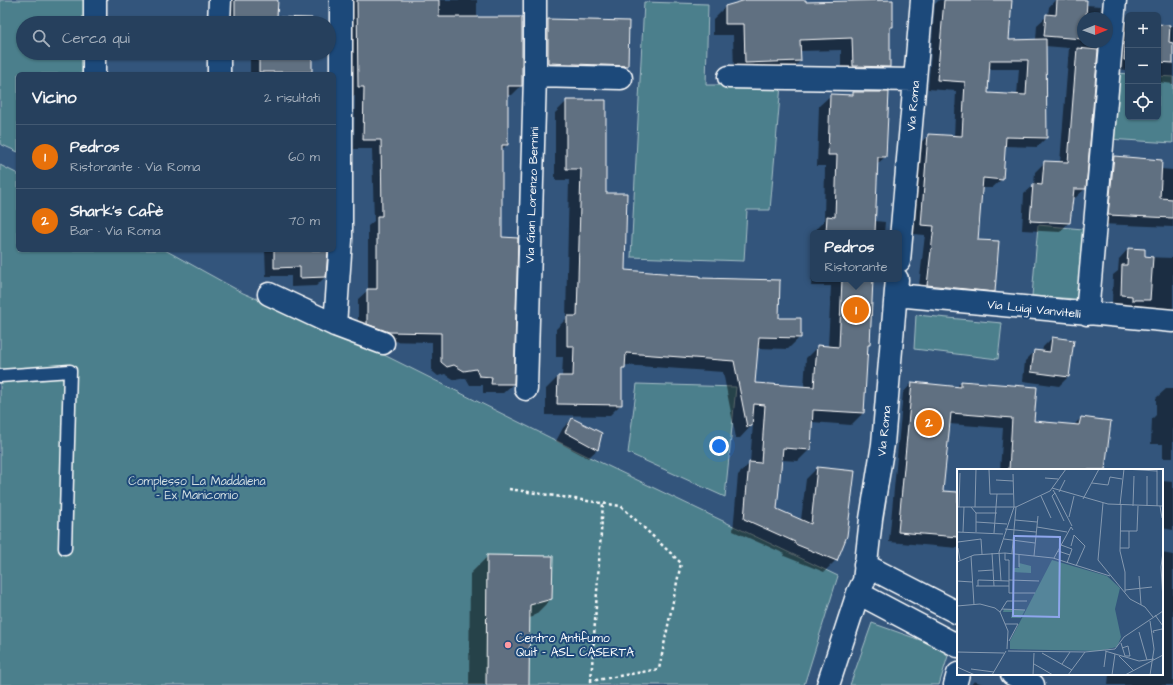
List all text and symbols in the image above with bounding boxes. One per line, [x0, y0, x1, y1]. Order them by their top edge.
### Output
north arrow [1077, 12, 1113, 48]
map controls [1125, 12, 1161, 120]
button: + [1125, 12, 1161, 48]
search box [16, 16, 336, 60]
icon: search [30, 27, 52, 49]
text: Cerca qui [62, 28, 130, 49]
button: − [1125, 48, 1161, 84]
street label: Via Roma [903, 80, 924, 132]
button: locate [1125, 84, 1161, 120]
text: Vicino [32, 86, 77, 110]
text: 2 risultati [264, 89, 320, 107]
street label: Via Gian Lorenzo Bernini [522, 126, 543, 263]
text: Pedros [70, 137, 120, 158]
text: 1 [44, 148, 46, 166]
text: 60 m [288, 148, 320, 166]
text: Ristorante · Via Roma [70, 158, 200, 176]
text: Shark's Cafè [70, 201, 163, 222]
text: 2 [41, 212, 49, 230]
text: 70 m [288, 212, 320, 230]
text: Bar · Via Roma [70, 222, 161, 240]
popup [810, 230, 902, 282]
text: Pedros [825, 237, 874, 258]
text: Ristorante [825, 258, 887, 276]
pin: 1 [843, 295, 869, 325]
street label: Via Luigi Vanvitelli [986, 296, 1082, 324]
street label: Via Roma [873, 405, 896, 457]
pin: 2 [916, 408, 942, 438]
your location [709, 436, 729, 456]
inset map [957, 469, 1163, 675]
park label: Complesso La Maddalena - Ex Manicomio [128, 473, 266, 504]
place label: Centro Antifumo Quit - ASL CASERTA [516, 630, 634, 661]
marker: Centro Antifumo Quit - ASL CASERTA [503, 640, 513, 650]

